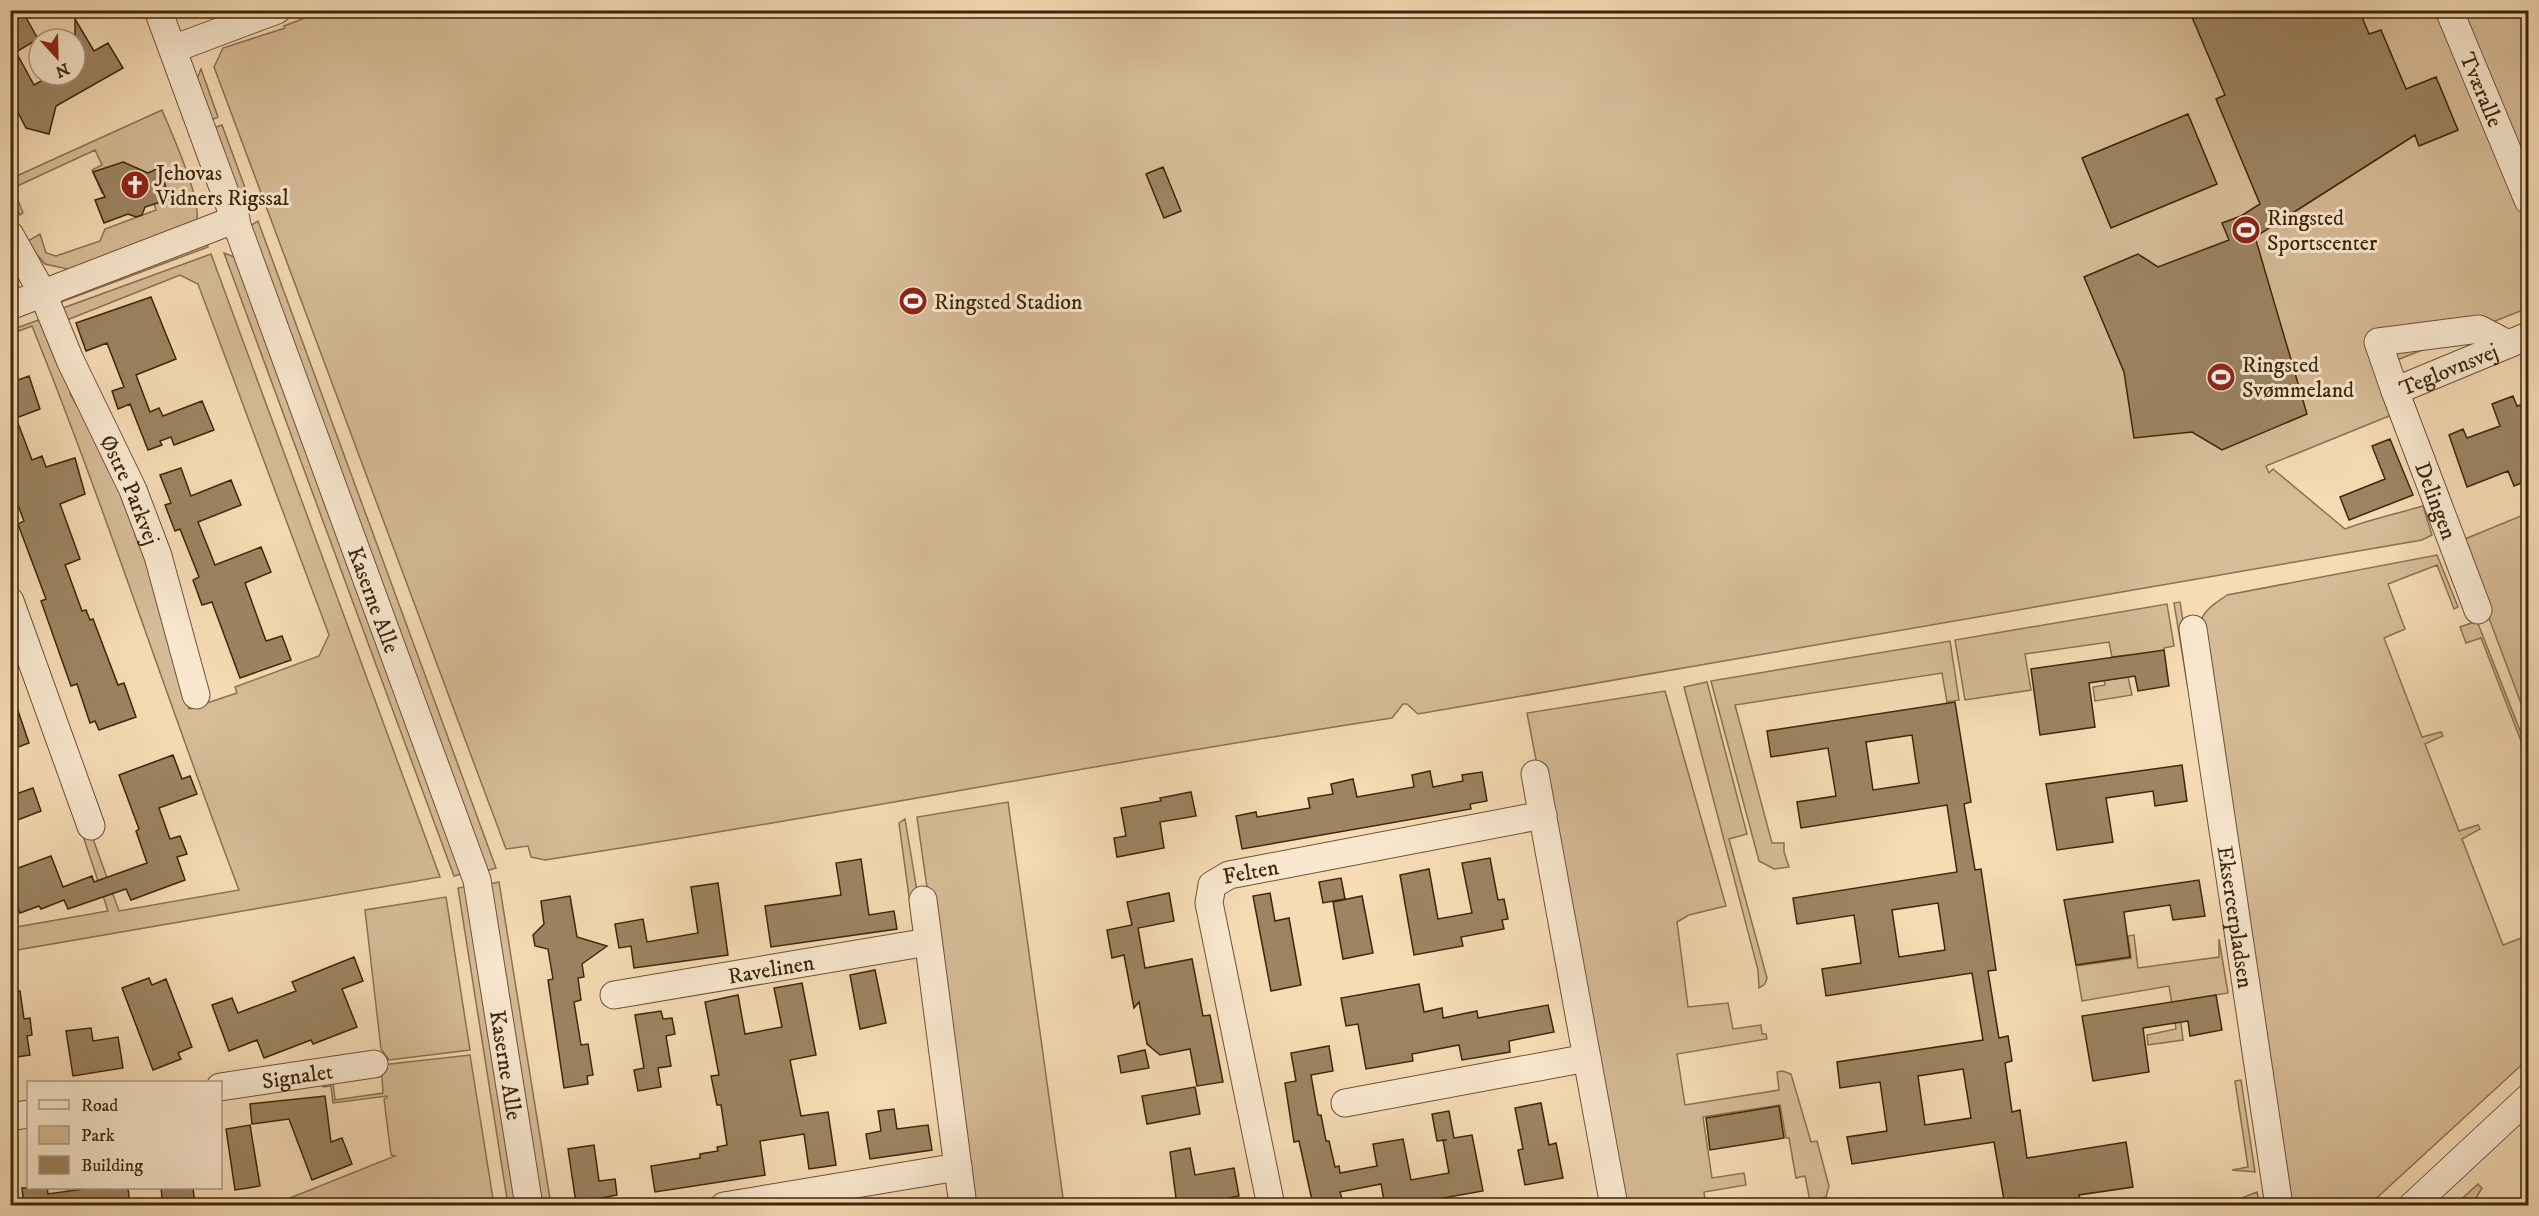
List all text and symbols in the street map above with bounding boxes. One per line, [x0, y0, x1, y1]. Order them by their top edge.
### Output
north arrow [27, 27, 87, 87]
street label: Tværalle [2453, 49, 2508, 131]
text: N [52, 58, 72, 82]
place label: Jehovas Vidners Rigssal [154, 160, 289, 212]
church icon: Jehovas Vidners Rigssal [119, 169, 151, 201]
place label: Ringsted Sportscenter [2267, 205, 2378, 257]
sports icon: Ringsted Sportscenter [2230, 214, 2262, 246]
sports icon: Ringsted Stadion [897, 285, 929, 317]
place label: Ringsted Stadion [934, 289, 1083, 316]
street label: Teglovnsvej [2396, 338, 2502, 403]
place label: Ringsted Svømmeland [2242, 352, 2354, 404]
sports icon: Ringsted Svømmeland [2205, 361, 2237, 393]
street label: Østre Parkvej [93, 431, 164, 549]
street label: Delingen [2408, 458, 2462, 544]
street label: Kaserne Alle [341, 543, 405, 657]
street label: Eksercerpladsen [2210, 844, 2258, 991]
street label: Felten [1220, 854, 1281, 891]
street label: Ravelinen [726, 949, 817, 991]
street label: Kaserne Alle [483, 1008, 527, 1122]
street label: Signalet [260, 1058, 335, 1096]
legend [27, 1081, 222, 1189]
text: Road [81, 1095, 118, 1117]
text: Park [81, 1125, 115, 1147]
text: Building [81, 1155, 143, 1177]

